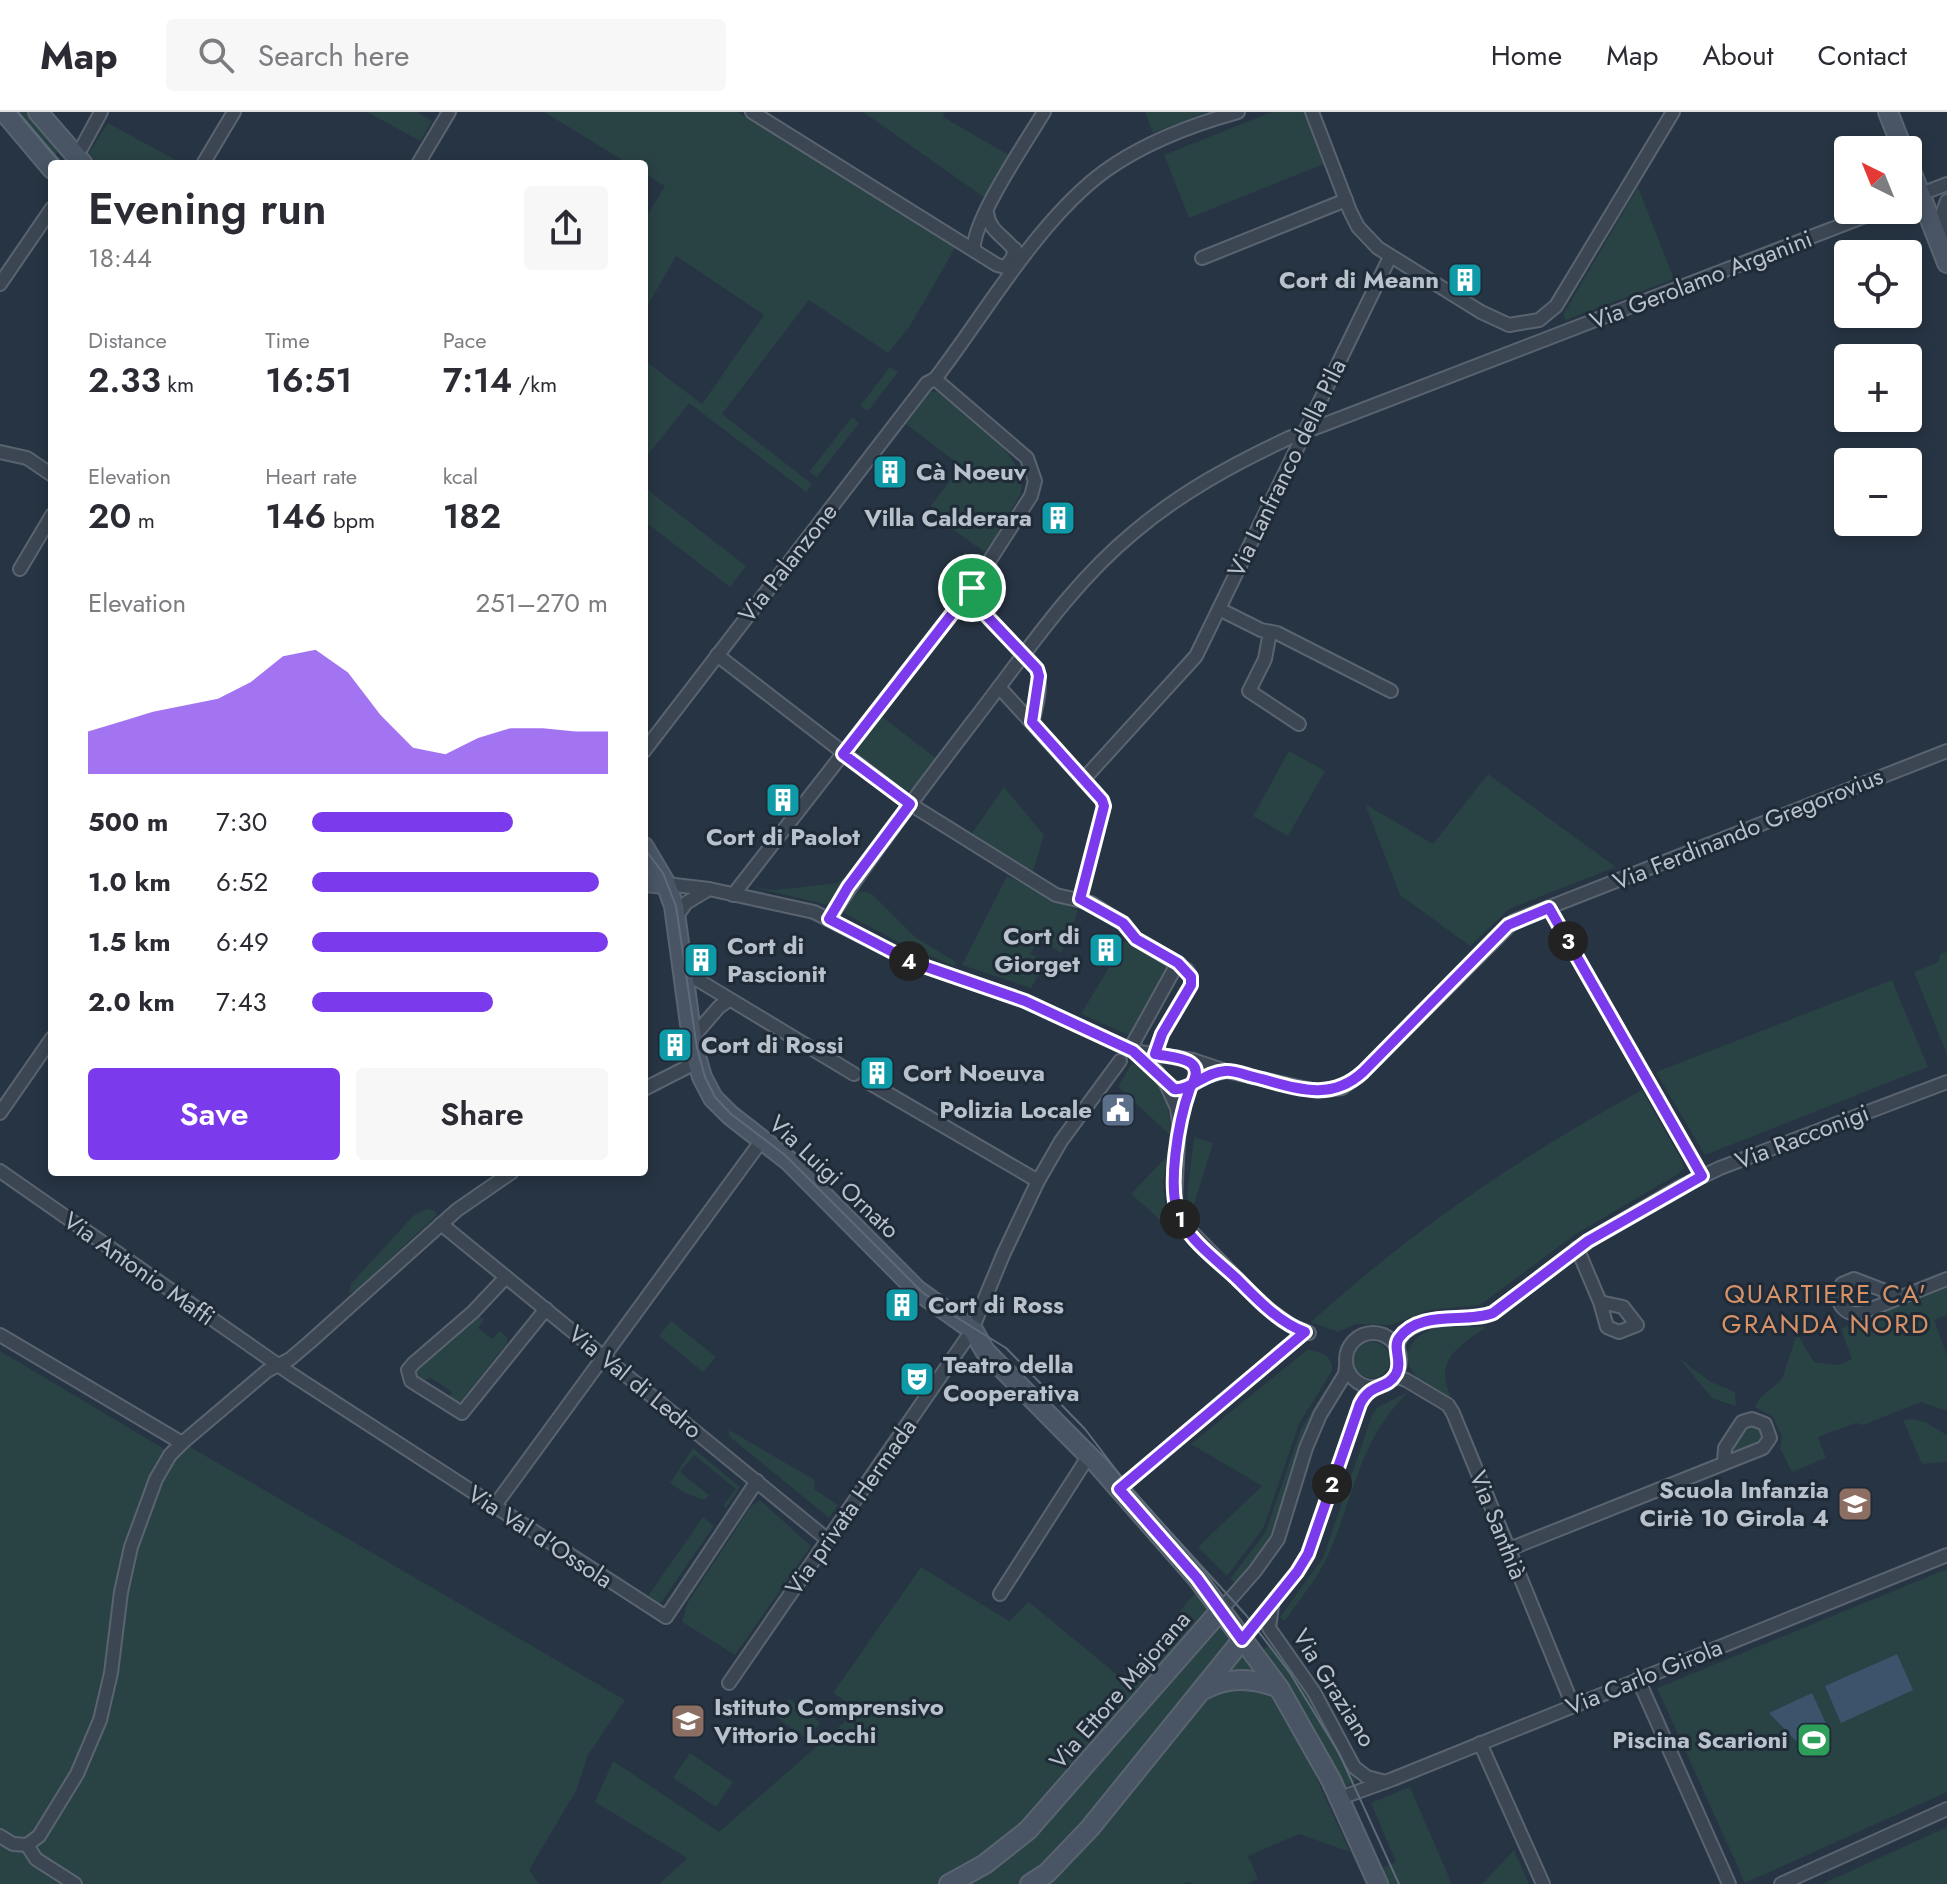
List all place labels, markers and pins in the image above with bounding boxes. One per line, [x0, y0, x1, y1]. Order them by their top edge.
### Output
building icon: Cort di Meann [1446, 261, 1484, 299]
place label: Cort di Meann [1279, 262, 1439, 297]
building icon: Cà Noeuv [871, 453, 909, 491]
place label: Cà Noeuv [916, 454, 1027, 489]
building icon: Villa Calderara [1039, 499, 1077, 537]
place label: Villa Calderara [863, 500, 1032, 535]
pin [938, 554, 1006, 622]
building icon: Cort di Paolot [764, 781, 802, 819]
place label: Cort di Paolot [706, 819, 860, 854]
place label: Cort di Giorget [994, 918, 1080, 981]
pin: 3 [1548, 921, 1588, 961]
place label: Cort di Pascionit [727, 928, 826, 991]
building icon: Cort di Giorget [1087, 931, 1125, 969]
building icon: Cort di Pascionit [682, 941, 720, 979]
pin: 4 [889, 941, 929, 981]
building icon: Cort di Rossi [656, 1026, 694, 1064]
place label: Cort di Rossi [701, 1027, 844, 1062]
building icon: Cort Noeuva [858, 1054, 896, 1092]
place label: Cort Noeuva [903, 1055, 1045, 1090]
public building icon: Polizia Locale [1099, 1091, 1137, 1129]
place label: Polizia Locale [939, 1092, 1092, 1127]
pin: 1 [1160, 1199, 1200, 1239]
building icon: Cort di Ross [883, 1286, 921, 1324]
place label: Cort di Ross [928, 1287, 1064, 1322]
place label: Teatro della Cooperativa [943, 1347, 1079, 1410]
theatre icon: Teatro della Cooperativa [898, 1360, 936, 1398]
pin: 2 [1312, 1464, 1352, 1504]
place label: Scuola Infanzia Ciriè 10 Girola 4 [1640, 1472, 1829, 1535]
school or university icon: Scuola Infanzia Ciriè 10 Girola 4 [1836, 1485, 1874, 1523]
place label: Istituto Comprensivo Vittorio Locchi [713, 1689, 944, 1752]
school or university icon: Istituto Comprensivo Vittorio Locchi [669, 1702, 707, 1740]
sports icon: Piscina Scarioni [1795, 1721, 1833, 1759]
place label: Piscina Scarioni [1612, 1722, 1788, 1757]

